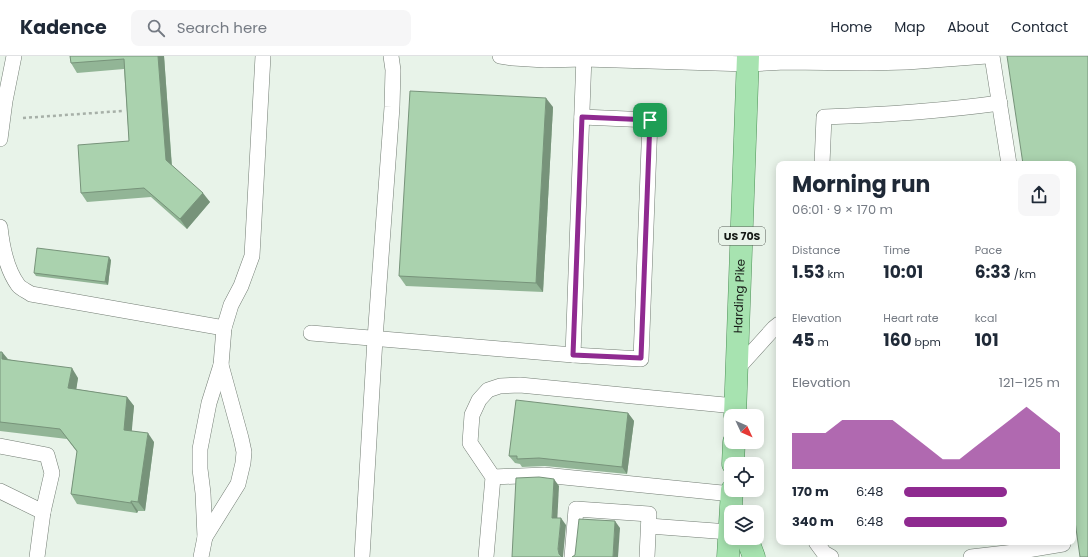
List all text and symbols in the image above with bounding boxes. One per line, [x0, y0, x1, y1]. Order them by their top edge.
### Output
search box [131, 10, 411, 46]
text: Kadence [20, 14, 107, 41]
icon: search [145, 17, 167, 39]
text: Search here [177, 17, 267, 38]
text: Home [830, 17, 872, 37]
text: Map [894, 17, 925, 37]
text: About [947, 17, 989, 37]
text: Contact [1011, 17, 1068, 37]
pin [633, 103, 667, 137]
icon: arrive [639, 109, 661, 131]
text: Morning run [792, 169, 930, 200]
button: share [1018, 174, 1060, 216]
text: 06:01 · 9 × 170 m [792, 200, 893, 219]
road number: US 70S [719, 227, 765, 245]
text: Distance [792, 242, 840, 258]
text: Time [883, 242, 910, 258]
text: Pace [975, 242, 1002, 258]
street label: Harding Pike [729, 258, 749, 334]
text: 1.53 [792, 260, 825, 284]
text: 10:01 [883, 260, 923, 284]
text: 6:33 [975, 260, 1011, 284]
text: km [825, 266, 844, 282]
text: /km [1011, 266, 1036, 282]
text: Elevation [792, 310, 842, 326]
text: Heart rate [883, 310, 939, 326]
text: kcal [975, 310, 997, 326]
text: 45 [792, 328, 815, 352]
text: 160 [883, 328, 912, 352]
text: 101 [975, 328, 999, 352]
text: m [815, 334, 829, 350]
text: bpm [912, 334, 941, 350]
text: Elevation [792, 373, 851, 392]
text: 121–125 m [999, 373, 1060, 392]
north arrow [724, 409, 764, 449]
map controls [724, 409, 764, 545]
button: locate [724, 457, 764, 497]
text: 170 m [792, 482, 829, 501]
text: 6:48 [856, 482, 883, 501]
button: layers [724, 505, 764, 545]
text: 340 m [792, 512, 834, 531]
text: 6:48 [856, 512, 883, 531]

